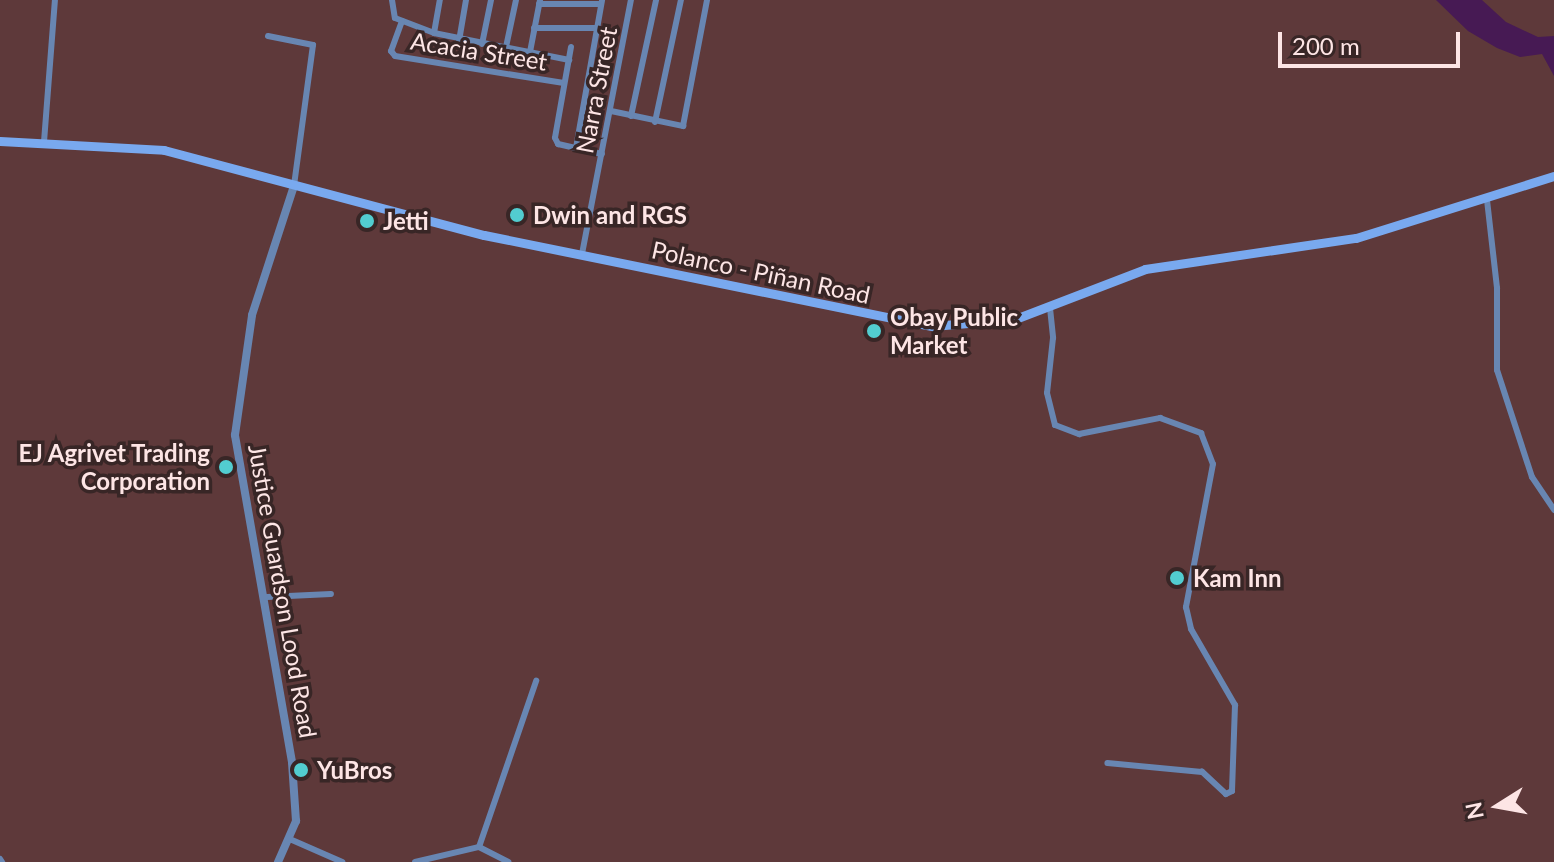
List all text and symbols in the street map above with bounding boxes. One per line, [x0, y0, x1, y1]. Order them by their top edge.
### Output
scale bar [1282, 16, 1464, 66]
street label: Narra Street [570, 24, 622, 156]
street label: Acacia Street [409, 26, 549, 76]
text: 200 m [1292, 31, 1360, 60]
place label: Dwin and RGS [533, 201, 687, 229]
marker: Dwin and RGS [508, 206, 526, 224]
place label: Jetti [383, 207, 429, 235]
marker: Jetti [358, 212, 376, 230]
street label: Polanco - Piñan Road [649, 235, 873, 309]
place label: Obay Public Market [890, 303, 1019, 359]
marker: Obay Public Market [865, 322, 883, 340]
place label: EJ Agrivet Trading Corporation [17, 439, 210, 495]
street label: Justice Guardson Lood Road [243, 442, 323, 740]
marker: EJ Agrivet Trading Corporation [217, 458, 235, 476]
place label: Kam Inn [1193, 564, 1282, 592]
marker: Kam Inn [1168, 569, 1186, 587]
place label: YuBros [317, 756, 392, 784]
marker: YuBros [292, 761, 310, 779]
north arrow [1458, 766, 1538, 846]
text: N [1459, 800, 1489, 822]

